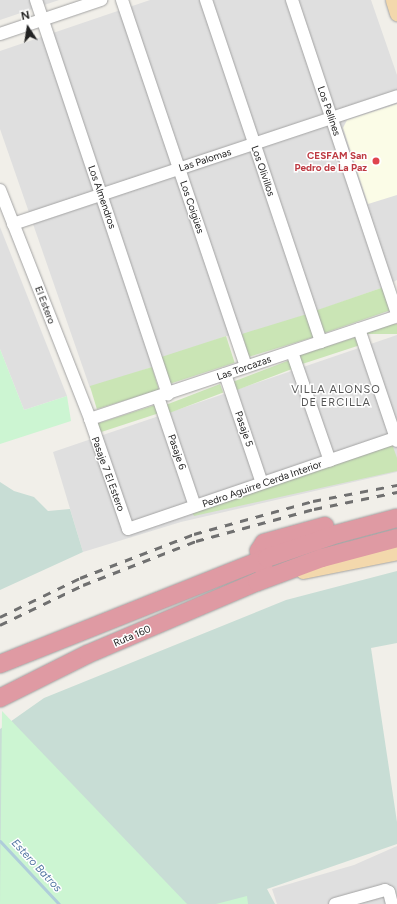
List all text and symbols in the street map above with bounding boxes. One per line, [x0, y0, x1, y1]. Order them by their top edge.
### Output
north arrow [8, 8, 48, 48]
text: N [20, 9, 31, 23]
street label: Los Pellines [315, 85, 343, 137]
street label: Los Olivillos [249, 144, 277, 198]
street label: Las Palomas [177, 146, 233, 174]
place label: CESFAM San Pedro de La Paz [295, 149, 367, 172]
marker: CESFAM San Pedro de La Paz [370, 155, 382, 167]
street label: Los Almendros [86, 164, 118, 230]
street label: Los Coigües [177, 179, 207, 235]
street label: El Estero [32, 284, 58, 326]
street label: Las Torcazas [215, 353, 273, 383]
district label: VILLA ALONSO DE ERCILLA [291, 384, 381, 410]
street label: Pasaje 5 [232, 410, 256, 448]
street label: Pasaje 6 [165, 433, 189, 471]
street label: Pasaje 7 El Estero [89, 435, 127, 513]
street label: Pedro Aguirre Cerda Interior [201, 458, 323, 510]
street label: Ruta 160 [112, 623, 152, 649]
water label: Estero Batros [8, 837, 64, 895]

